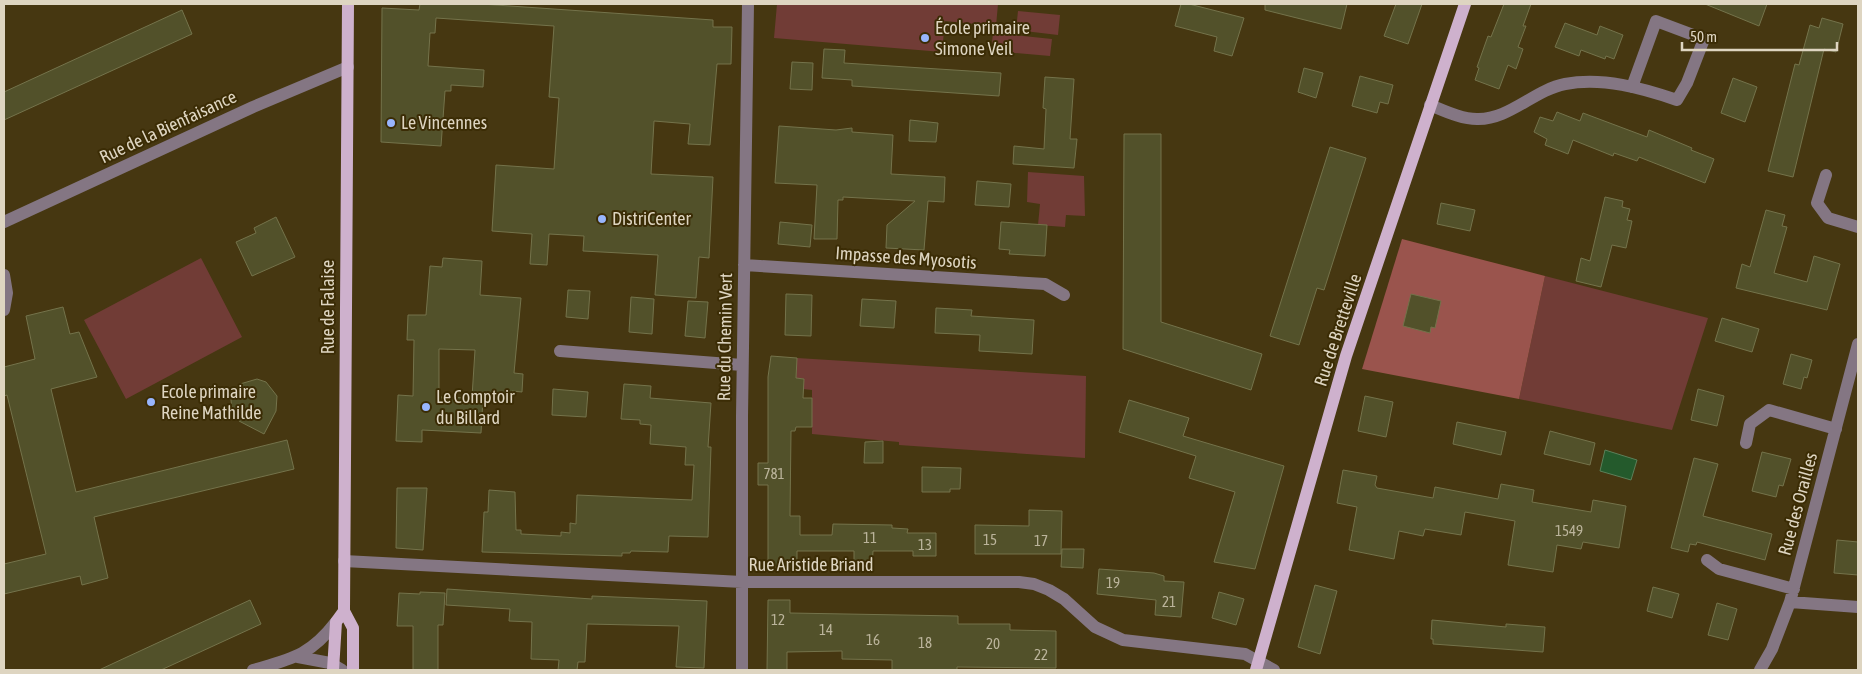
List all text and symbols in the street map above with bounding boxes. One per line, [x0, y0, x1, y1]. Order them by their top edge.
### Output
place label: École primaire Simone Veil [935, 17, 1030, 59]
scale bar [1682, 20, 1837, 52]
text: 50 m [1690, 28, 1717, 45]
marker: École primaire Simone Veil [919, 32, 931, 44]
street label: Rue de la Bienfaisance [96, 86, 239, 167]
place label: Le Vincennes [401, 112, 487, 133]
marker: Le Vincennes [385, 117, 397, 129]
place label: DistriCenter [612, 208, 691, 229]
marker: DistriCenter [596, 213, 608, 225]
street label: Impasse des Myosotis [835, 242, 977, 273]
street label: Rue de Falaise [317, 260, 338, 354]
street label: Rue de Bretteville [1309, 271, 1366, 389]
street label: Rue du Chemin Vert [713, 273, 736, 401]
place label: Ecole primaire Reine Mathilde [161, 381, 261, 423]
place label: Le Comptoir du Billard [436, 386, 515, 428]
marker: Ecole primaire Reine Mathilde [145, 396, 157, 408]
marker: Le Comptoir du Billard [420, 401, 432, 413]
street label: Rue des Orailles [1774, 450, 1821, 558]
house number: 781 [763, 465, 785, 482]
house number: 1549 [1555, 522, 1583, 539]
house number: 11 [863, 529, 877, 546]
house number: 15 [983, 531, 997, 548]
house number: 17 [1034, 532, 1048, 549]
house number: 13 [918, 536, 932, 553]
street label: Rue Aristide Briand [748, 554, 874, 575]
house number: 19 [1106, 574, 1120, 591]
house number: 21 [1162, 593, 1176, 610]
house number: 12 [771, 611, 785, 628]
house number: 14 [819, 621, 833, 638]
house number: 16 [866, 631, 880, 648]
house number: 18 [918, 634, 932, 651]
house number: 20 [986, 635, 1000, 652]
house number: 22 [1034, 646, 1048, 663]

